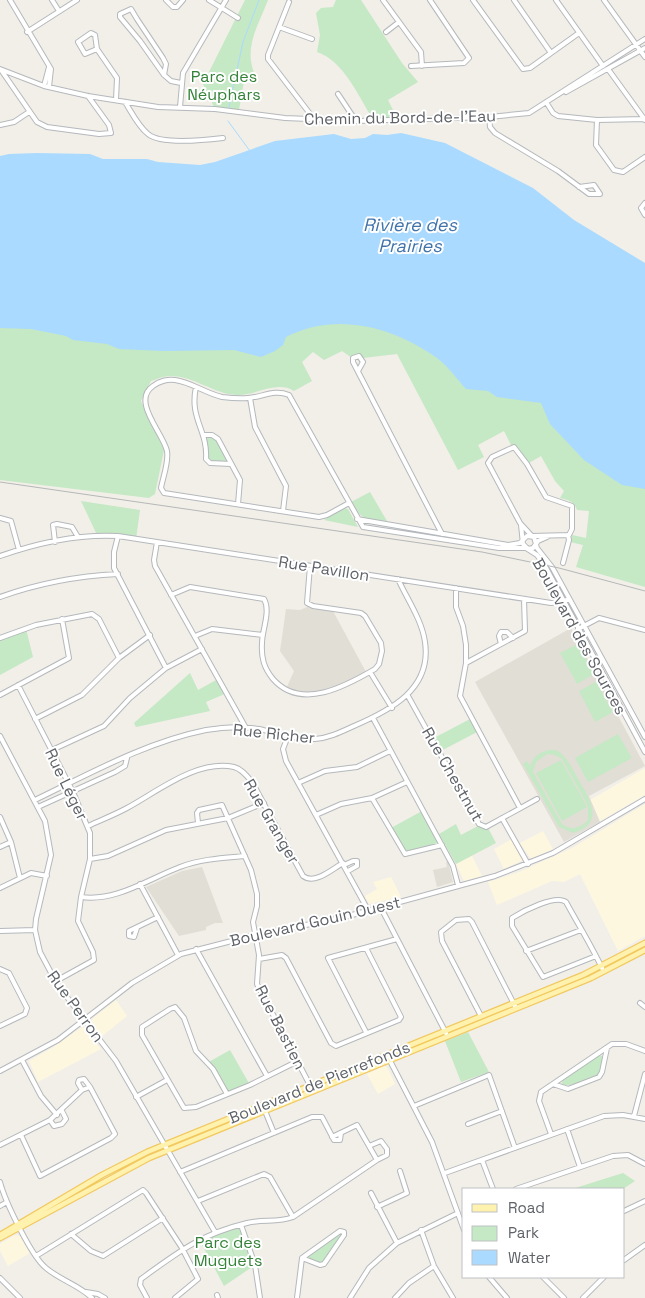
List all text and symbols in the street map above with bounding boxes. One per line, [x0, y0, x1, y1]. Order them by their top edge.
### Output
park label: Parc des Néuphars [187, 66, 261, 105]
street label: Chemin du Bord-de-l'Eau [304, 105, 496, 130]
water label: Rivière des Prairies [363, 213, 458, 257]
street label: Rue Pavillon [277, 551, 371, 586]
street label: Boulevard des Sources [528, 554, 631, 718]
street label: Rue Richer [232, 719, 316, 748]
street label: Rue Chestnut [417, 723, 488, 825]
street label: Rue Léger [40, 745, 93, 824]
street label: Rue Granger [239, 775, 304, 867]
street label: Boulevard Gouin Ouest [228, 892, 403, 951]
street label: Rue Perron [42, 966, 109, 1046]
street label: Rue Bastien [250, 981, 311, 1073]
street label: Boulevard de Pierrefonds [225, 1036, 413, 1129]
legend [462, 1188, 625, 1278]
text: Road [508, 1198, 545, 1217]
text: Park [508, 1223, 539, 1242]
park label: Parc des Muguets [194, 1232, 262, 1271]
text: Water [508, 1248, 551, 1267]

